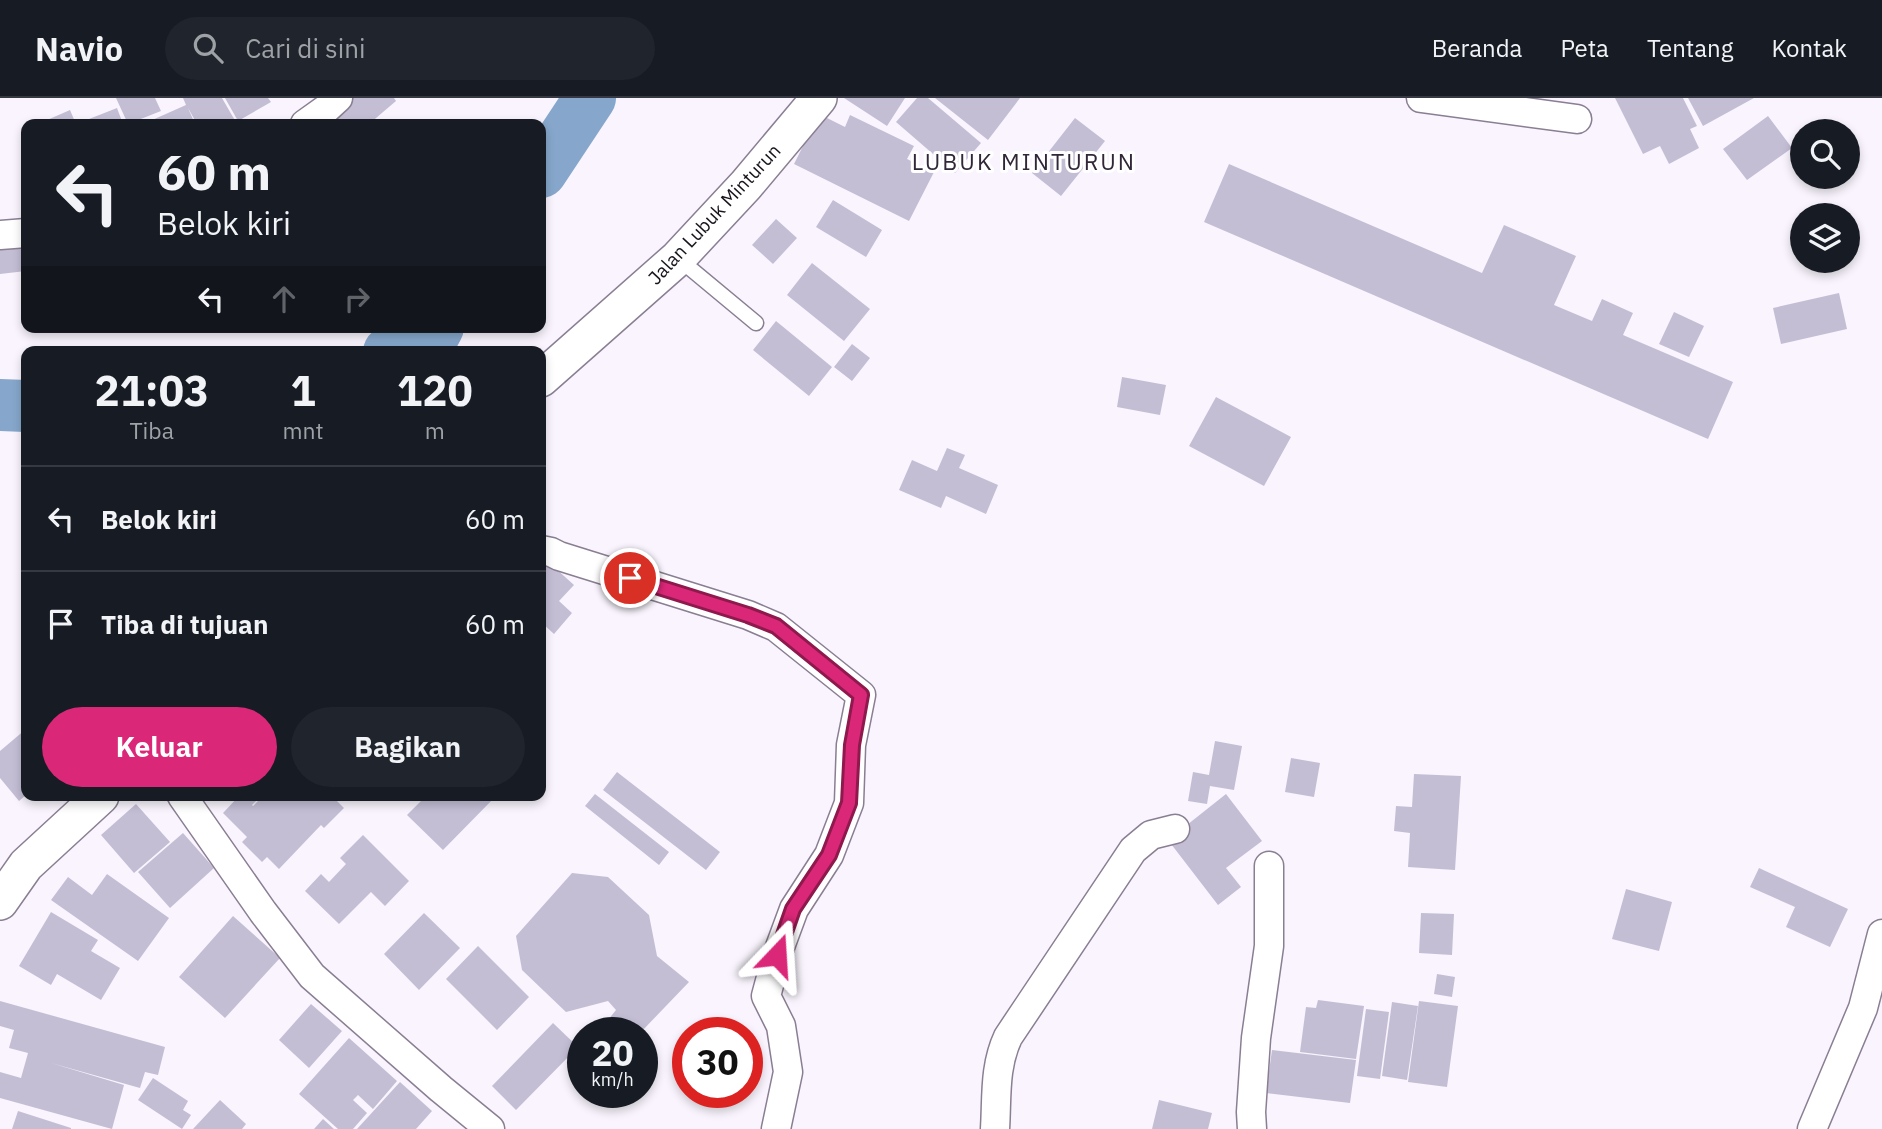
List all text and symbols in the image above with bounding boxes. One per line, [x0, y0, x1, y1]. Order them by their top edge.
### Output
search box [165, 17, 655, 80]
text: Navio [35, 27, 123, 70]
icon: search [189, 29, 227, 67]
text: Cari di sini [245, 31, 366, 65]
text: Beranda [1432, 32, 1522, 64]
text: Peta [1560, 32, 1609, 64]
text: Tentang [1647, 32, 1733, 64]
text: Kontak [1771, 32, 1847, 64]
map controls [1790, 119, 1860, 273]
button: search [1790, 119, 1860, 189]
street label: Jalan Lubuk Minturun [643, 139, 785, 289]
text: 60 m [157, 140, 271, 203]
district label: LUBUK MINTURUN [912, 146, 1136, 176]
icon: left [42, 147, 133, 238]
text: Belok kiri [157, 202, 291, 244]
button: layers [1790, 203, 1860, 273]
icon: left [192, 280, 230, 318]
icon: ahead [265, 280, 303, 318]
icon: right [338, 280, 376, 318]
text: 21:03 [94, 363, 209, 418]
text: 1 [290, 363, 316, 418]
text: 120 [397, 363, 473, 418]
text: Tiba [129, 415, 174, 445]
text: mnt [282, 415, 324, 445]
text: m [425, 415, 445, 445]
icon: left [42, 500, 80, 538]
text: Belok kiri [101, 502, 217, 536]
text: 60 m [465, 502, 525, 536]
pin [600, 548, 660, 608]
icon: arrive [611, 559, 649, 597]
icon: arrive [42, 605, 80, 643]
text: Tiba di tujuan [101, 607, 268, 641]
text: 60 m [465, 607, 525, 641]
button: Keluar [42, 707, 277, 787]
button: Bagikan [291, 707, 525, 787]
position arrow [740, 918, 814, 992]
speed limit sign: 30 [672, 1017, 763, 1108]
text: 20 [591, 1030, 634, 1076]
text: km/h [591, 1068, 634, 1091]

